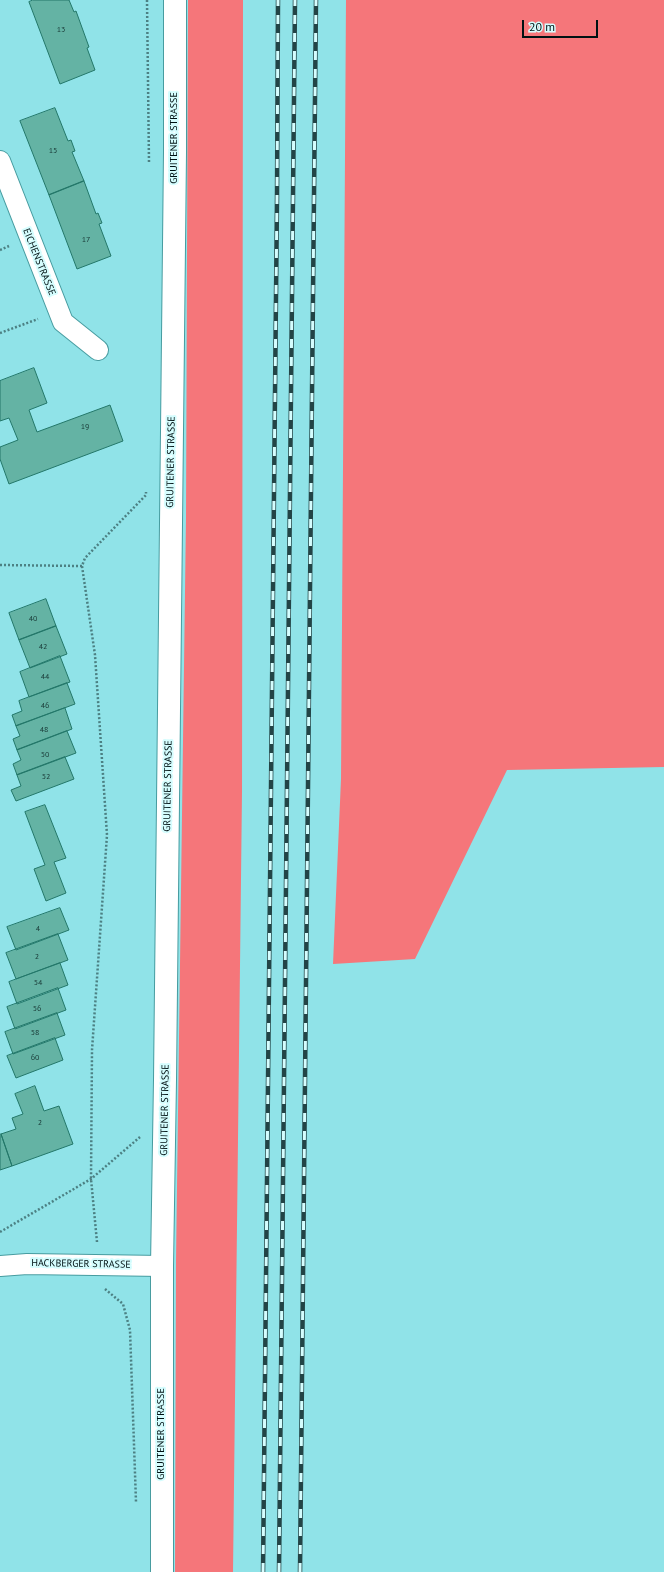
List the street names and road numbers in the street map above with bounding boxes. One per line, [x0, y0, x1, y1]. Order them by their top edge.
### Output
street label: GRUITENER STRASSE [168, 92, 180, 184]
street label: EICHENSTRASSE [20, 227, 58, 297]
street label: GRUITENER STRASSE [164, 416, 178, 508]
street label: GRUITENER STRASSE [161, 740, 175, 832]
street label: GRUITENER STRASSE [158, 1064, 172, 1156]
street label: HACKBERGER STRASSE [31, 1257, 131, 1271]
street label: GRUITENER STRASSE [155, 1388, 167, 1480]

